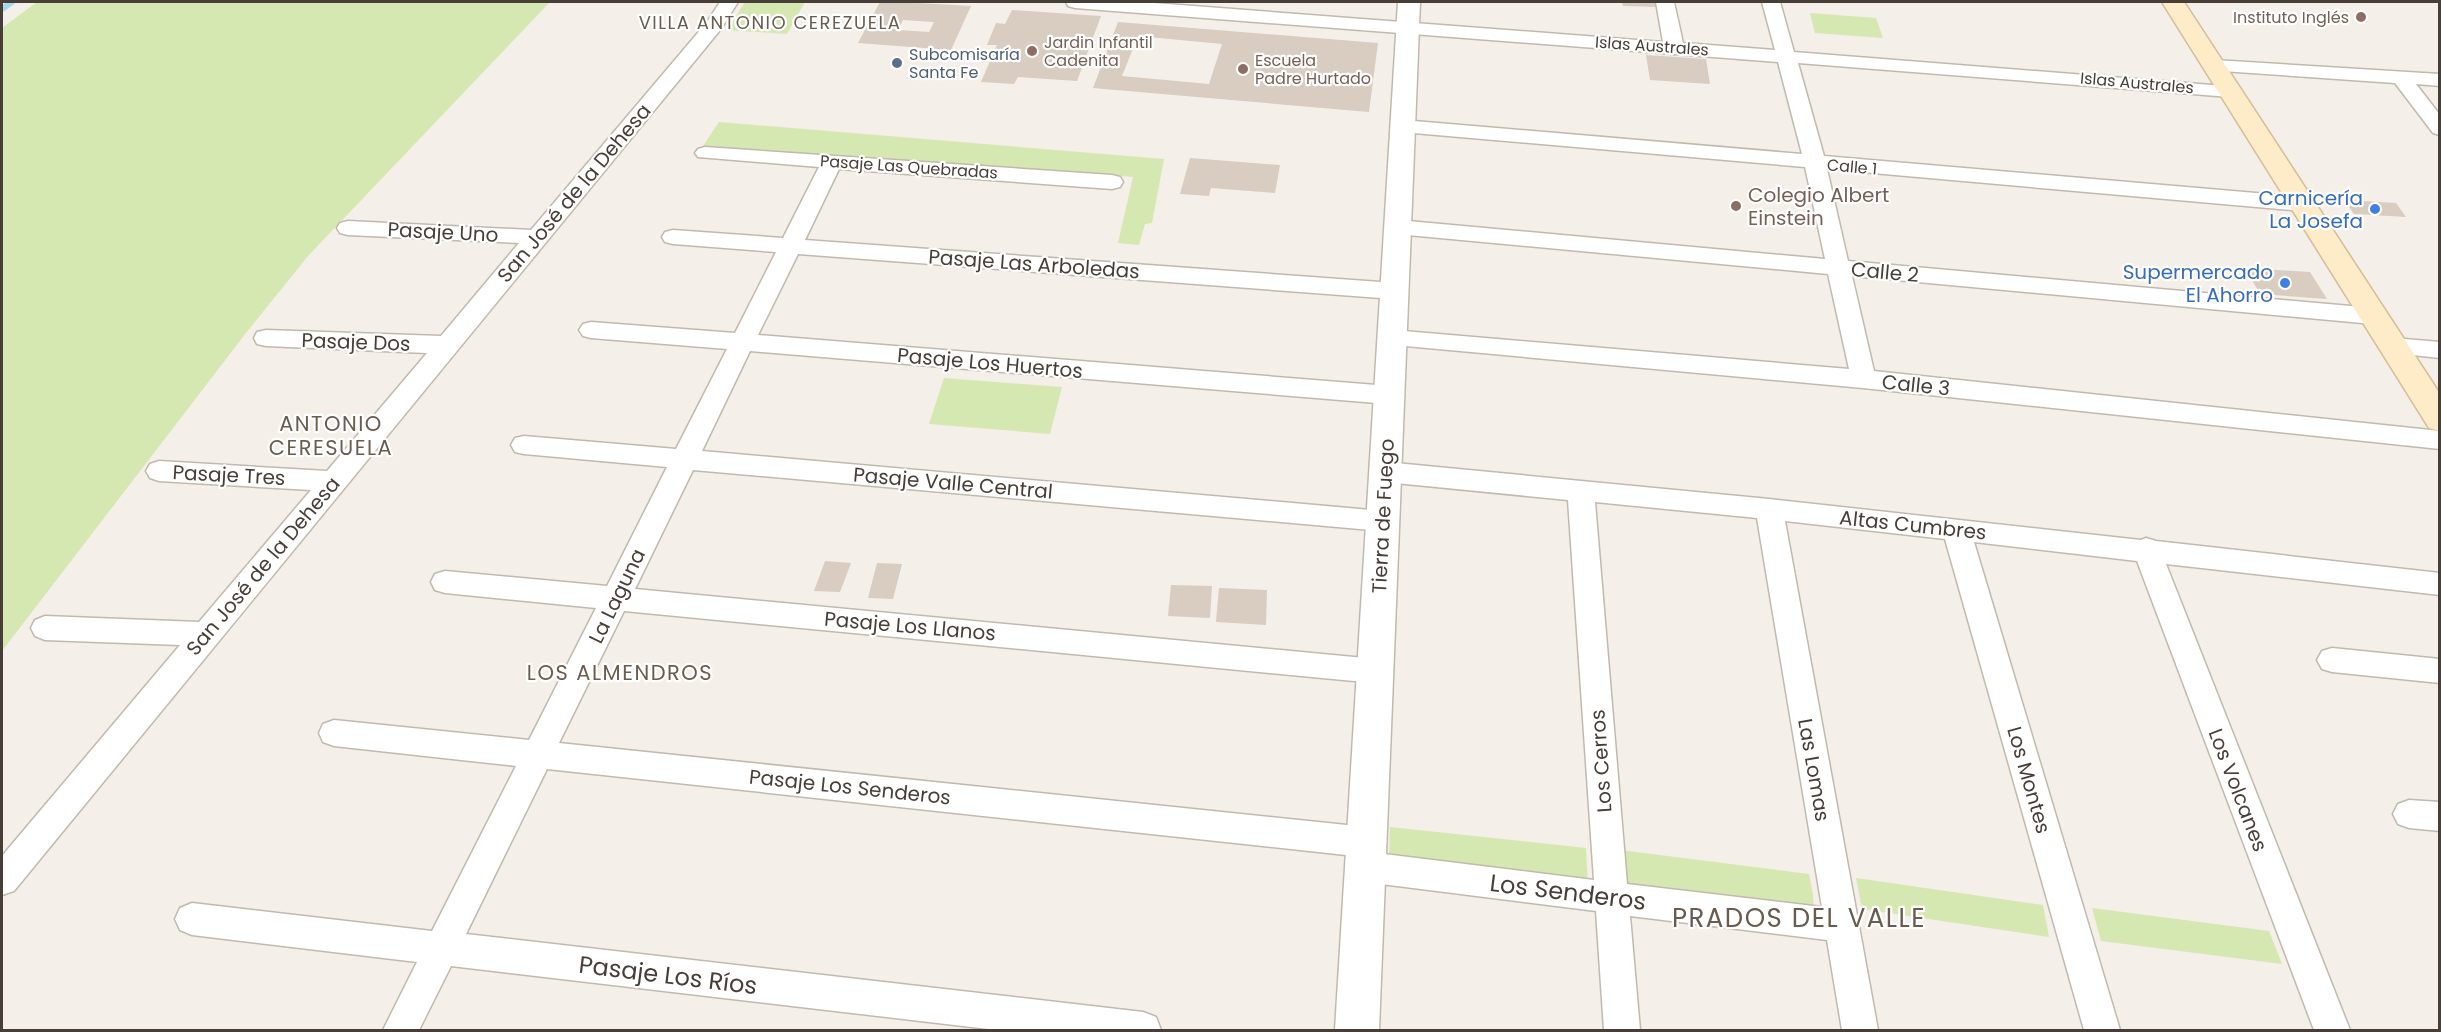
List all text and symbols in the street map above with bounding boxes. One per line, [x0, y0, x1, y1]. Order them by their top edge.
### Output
place label: Instituto Inglés [2233, 6, 2349, 29]
district label: VILLA ANTONIO CEREZUELA [639, 10, 901, 35]
marker: Instituto Inglés [2354, 10, 2368, 24]
place label: Jardin Infantil Cadenita [1044, 31, 1153, 72]
street label: Islas Australes [1594, 31, 1710, 61]
place label: Subcomisaría Santa Fe [909, 43, 1020, 84]
marker: Jardin Infantil Cadenita [1025, 44, 1039, 58]
place label: Escuela Padre Hurtado [1255, 49, 1371, 90]
marker: Subcomisaría Santa Fe [890, 56, 904, 70]
marker: Escuela Padre Hurtado [1236, 62, 1250, 76]
street label: Islas Australes [2079, 67, 2195, 99]
street label: San José de la Dehesa [491, 98, 657, 288]
street label: Pasaje Las Quebradas [819, 149, 999, 185]
street label: Calle 1 [1826, 153, 1878, 181]
place label: Colegio Albert Einstein [1748, 181, 1889, 232]
place label: Carnicería La Josefa [2258, 184, 2363, 235]
marker: Colegio Albert Einstein [1729, 199, 1743, 213]
marker: Carnicería La Josefa [2368, 202, 2382, 216]
street label: Pasaje Uno [387, 215, 499, 249]
street label: Pasaje Las Arboledas [927, 243, 1141, 285]
street label: Calle 2 [1850, 255, 1920, 289]
place label: Supermercado El Ahorro [2123, 258, 2273, 309]
marker: Supermercado El Ahorro [2278, 276, 2292, 290]
street label: Pasaje Dos [301, 326, 411, 358]
street label: Pasaje Los Huertos [896, 341, 1084, 385]
street label: Calle 3 [1881, 368, 1951, 402]
district label: ANTONIO CERESUELA [269, 409, 393, 462]
street label: Tierra de Fuego [1365, 438, 1401, 594]
street label: Pasaje Tres [172, 458, 286, 492]
street label: Pasaje Valle Central [852, 460, 1054, 506]
street label: San José de la Dehesa [180, 471, 346, 661]
street label: Altas Cumbres [1838, 503, 1988, 547]
street label: La Laguna [582, 544, 652, 648]
street label: Pasaje Los Llanos [823, 605, 997, 647]
district label: LOS ALMENDROS [527, 658, 713, 687]
street label: Los Cerros [1583, 709, 1619, 813]
street label: Las Lomas [1791, 716, 1837, 824]
street label: Los Montes [2000, 723, 2058, 837]
street label: Los Volcanes [2202, 724, 2274, 856]
street label: Pasaje Los Senderos [748, 762, 952, 812]
street label: Los Senderos [1488, 866, 1648, 918]
district label: PRADOS DEL VALLE [1672, 900, 1926, 936]
street label: Pasaje Los Ríos [577, 948, 759, 1002]

